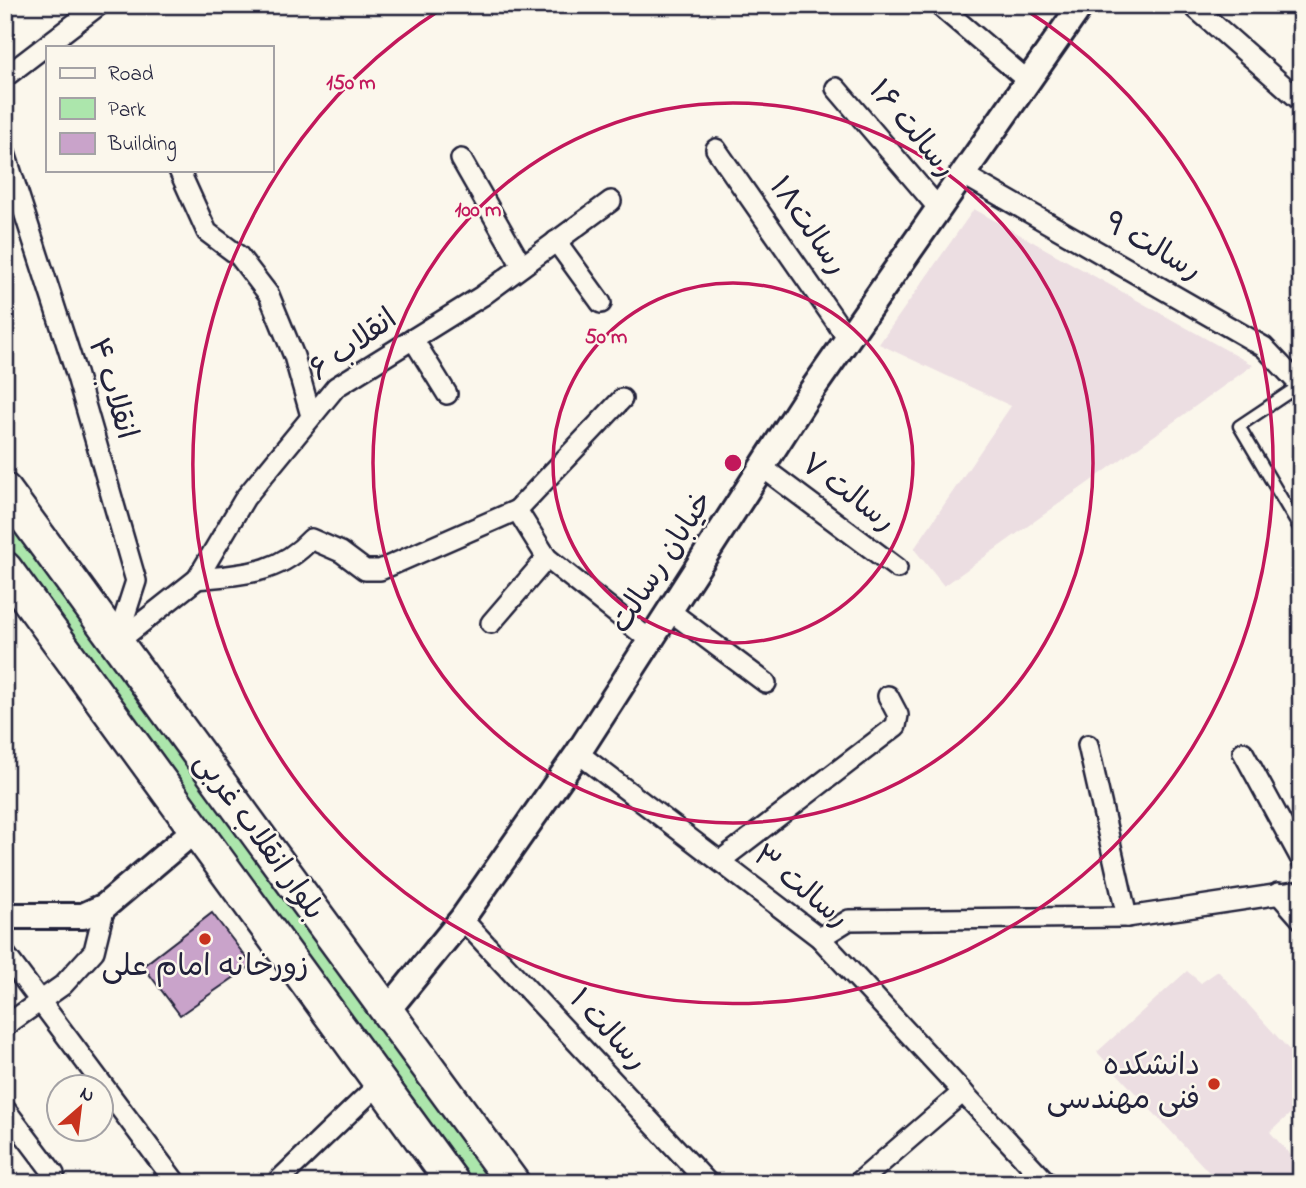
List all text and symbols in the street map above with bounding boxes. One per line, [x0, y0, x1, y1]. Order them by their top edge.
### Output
legend [46, 46, 273, 172]
text: Road [108, 60, 154, 90]
text: 150 m [326, 69, 376, 99]
street label: رسالت ۱۶ [857, 71, 965, 189]
text: Park [108, 96, 147, 126]
text: Building [107, 130, 177, 162]
street label: رسالت۱۸ [757, 168, 857, 286]
text: 100 m [455, 196, 501, 226]
street label: رسالت ۹ [1095, 202, 1209, 294]
street label: انقلاب ۶ [301, 299, 407, 393]
text: 50 m [585, 323, 627, 353]
street label: انقلاب ۴ [75, 333, 147, 445]
street label: رسالت ۷ [790, 444, 904, 544]
centre of rings [721, 451, 745, 475]
street label: خیابان رسالت [600, 483, 726, 643]
street label: بلوار انقلاب غربی [182, 744, 334, 930]
street label: رسالت ۳ [742, 835, 858, 941]
marker: زورخانه امام علی [197, 931, 213, 947]
place label: زورخانه امام علی [101, 946, 309, 990]
street label: رسالت ۱ [557, 980, 657, 1082]
place label: دانشکده فنی مهندسی [1046, 1045, 1200, 1123]
north arrow [46, 1072, 116, 1142]
marker: دانشکده فنی مهندسی [1206, 1076, 1222, 1092]
text: N [75, 1080, 99, 1110]

